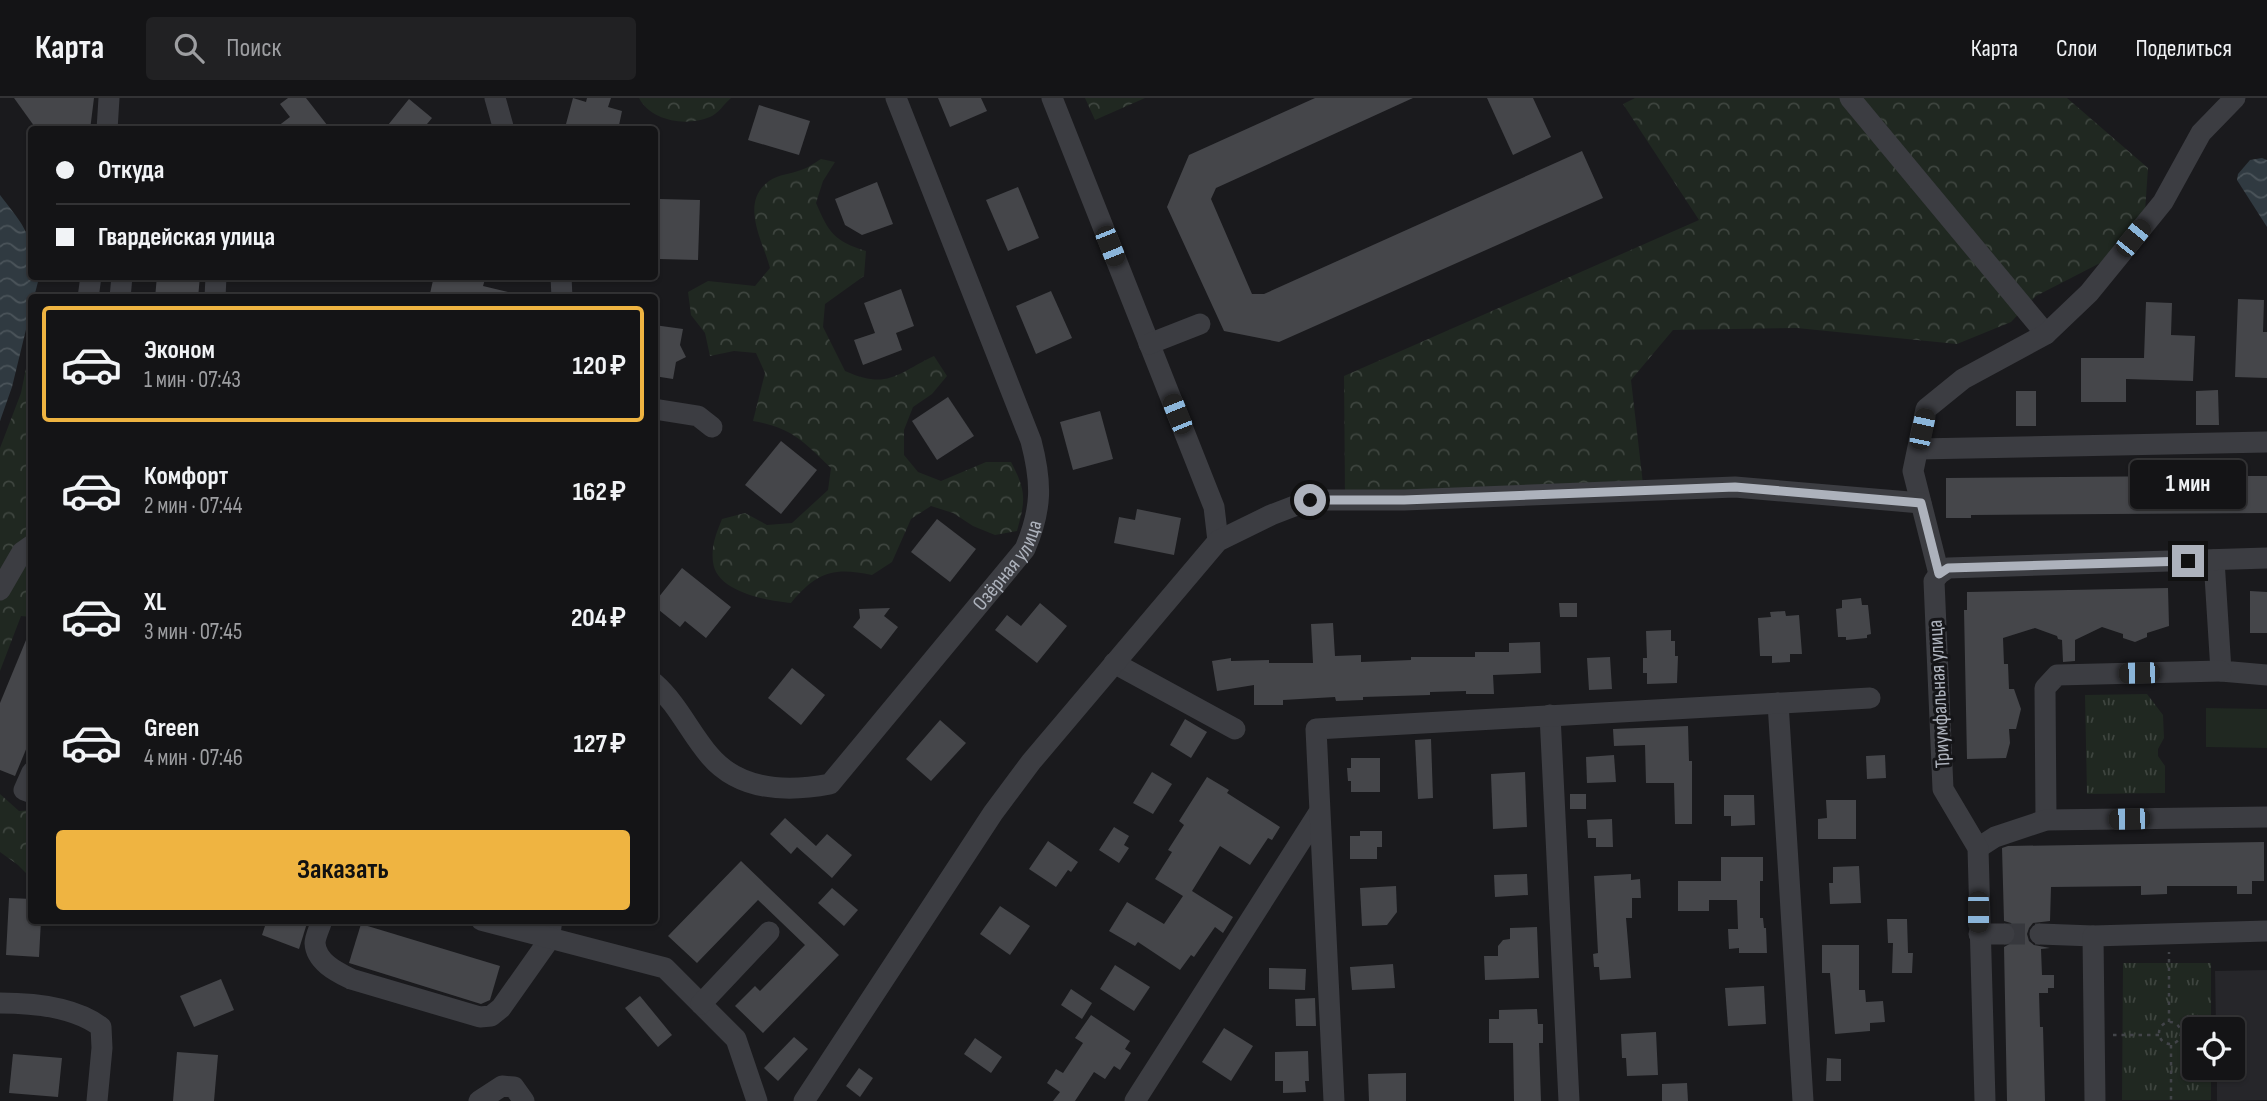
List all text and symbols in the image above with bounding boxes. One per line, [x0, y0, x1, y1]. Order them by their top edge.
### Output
search box [146, 17, 636, 80]
text: Карта [35, 28, 104, 68]
icon: search [170, 29, 208, 67]
text: Поиск [226, 33, 281, 64]
text: Карта [1971, 34, 2018, 63]
text: Слои [2056, 34, 2097, 63]
text: Поделиться [2135, 34, 2232, 63]
text: Откуда [98, 155, 164, 186]
car [2112, 215, 2155, 261]
text: Гвардейская улица [98, 222, 275, 253]
car [1093, 223, 1128, 269]
icon: car [60, 333, 123, 396]
text: Эконом [144, 335, 215, 366]
text: 120 ₽ [573, 351, 626, 382]
text: 1 мин · 07:43 [144, 366, 241, 394]
car [1160, 391, 1195, 437]
car [1908, 406, 1937, 452]
icon: car [60, 459, 123, 522]
callout: 1 мин [2130, 460, 2246, 508]
text: Комфорт [144, 461, 228, 492]
text: 1 мин [2166, 470, 2210, 498]
text: 162 ₽ [573, 477, 626, 508]
route start [1294, 484, 1326, 516]
text: 2 мин · 07:44 [144, 492, 242, 520]
street label: Озёрная улица [967, 517, 1047, 615]
route end [2172, 545, 2204, 577]
icon: car [60, 585, 123, 648]
text: XL [144, 587, 166, 618]
text: 204 ₽ [571, 603, 626, 634]
text: 3 мин · 07:45 [144, 618, 242, 646]
street label: Триумфальная улица [1923, 619, 1955, 769]
car [2118, 662, 2161, 684]
icon: car [60, 711, 123, 774]
text: Green [144, 713, 199, 744]
text: 127 ₽ [574, 729, 626, 760]
text: 4 мин · 07:46 [144, 744, 243, 772]
car [2108, 808, 2151, 830]
button: Заказать [56, 830, 630, 910]
car [1968, 891, 1989, 933]
map controls [2182, 1017, 2245, 1080]
button: locate [2182, 1017, 2245, 1080]

